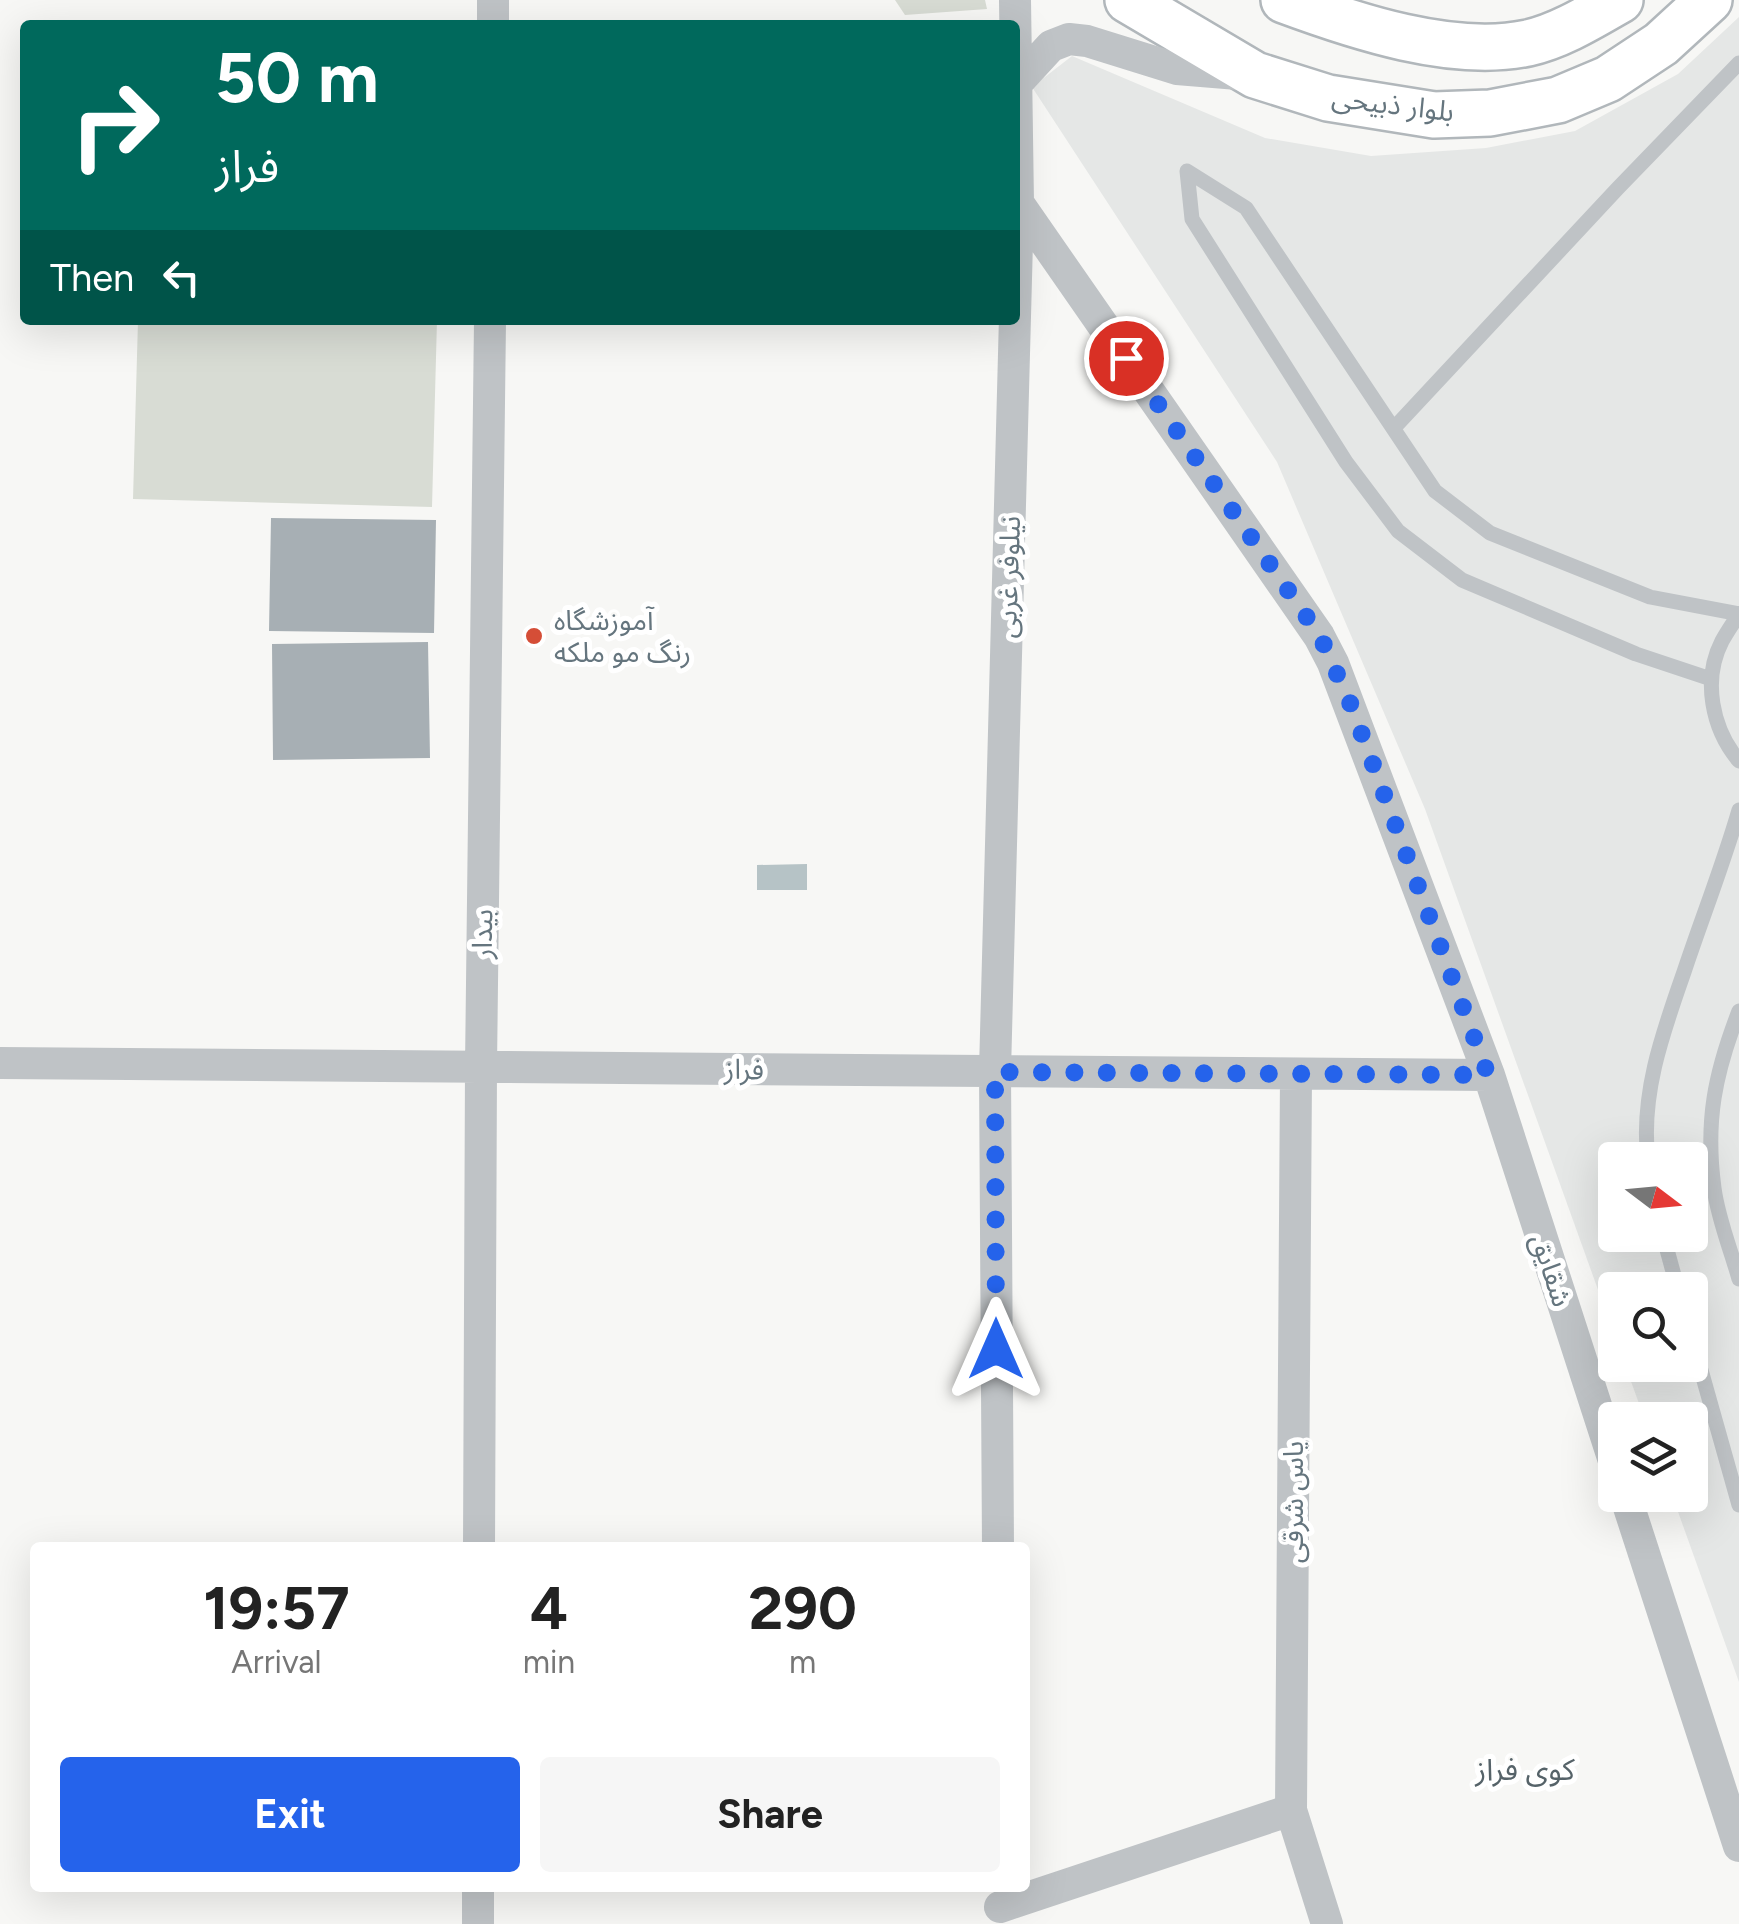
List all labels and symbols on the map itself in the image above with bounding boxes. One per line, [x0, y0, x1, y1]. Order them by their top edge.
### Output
street label: بلوار ذبیحی [1330, 80, 1456, 128]
pin [1084, 316, 1169, 401]
street label: نیلوفر غربی [989, 515, 1027, 639]
place label: آموزشگاه رنگ مو ملکه [554, 603, 691, 669]
marker: آموزشگاه رنگ مو ملکه [523, 625, 545, 647]
street label: بیدار [465, 909, 499, 960]
street label: فراز [723, 1052, 764, 1086]
north arrow [1598, 1142, 1708, 1252]
street label: شقایق [1523, 1229, 1580, 1311]
position arrow [944, 1297, 1048, 1401]
street label: یاس شرقی [1276, 1441, 1310, 1563]
district label: کوی فراز [1474, 1751, 1575, 1788]

